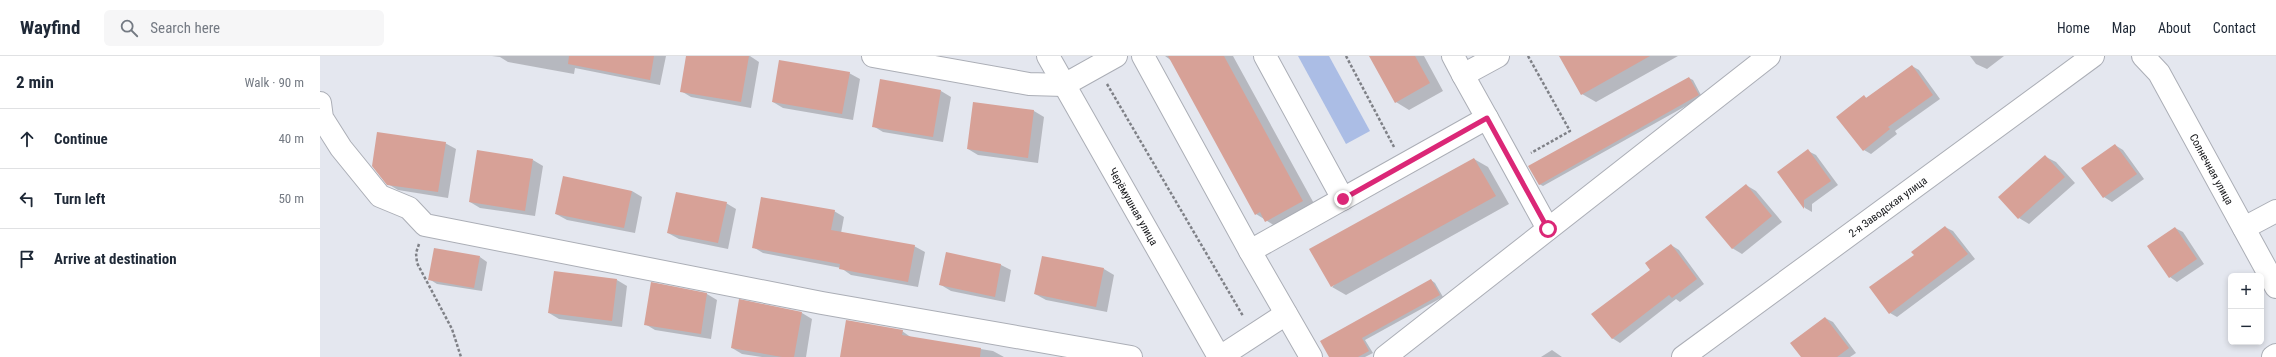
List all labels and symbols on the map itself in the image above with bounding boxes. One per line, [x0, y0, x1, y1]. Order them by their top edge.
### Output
street label: Солнечная улица [2187, 132, 2236, 207]
street label: Черёмушная улица [1106, 166, 1160, 248]
street label: 2-я Заводская улица [1846, 174, 1930, 240]
route end [1334, 190, 1352, 208]
route start [1539, 220, 1557, 238]

